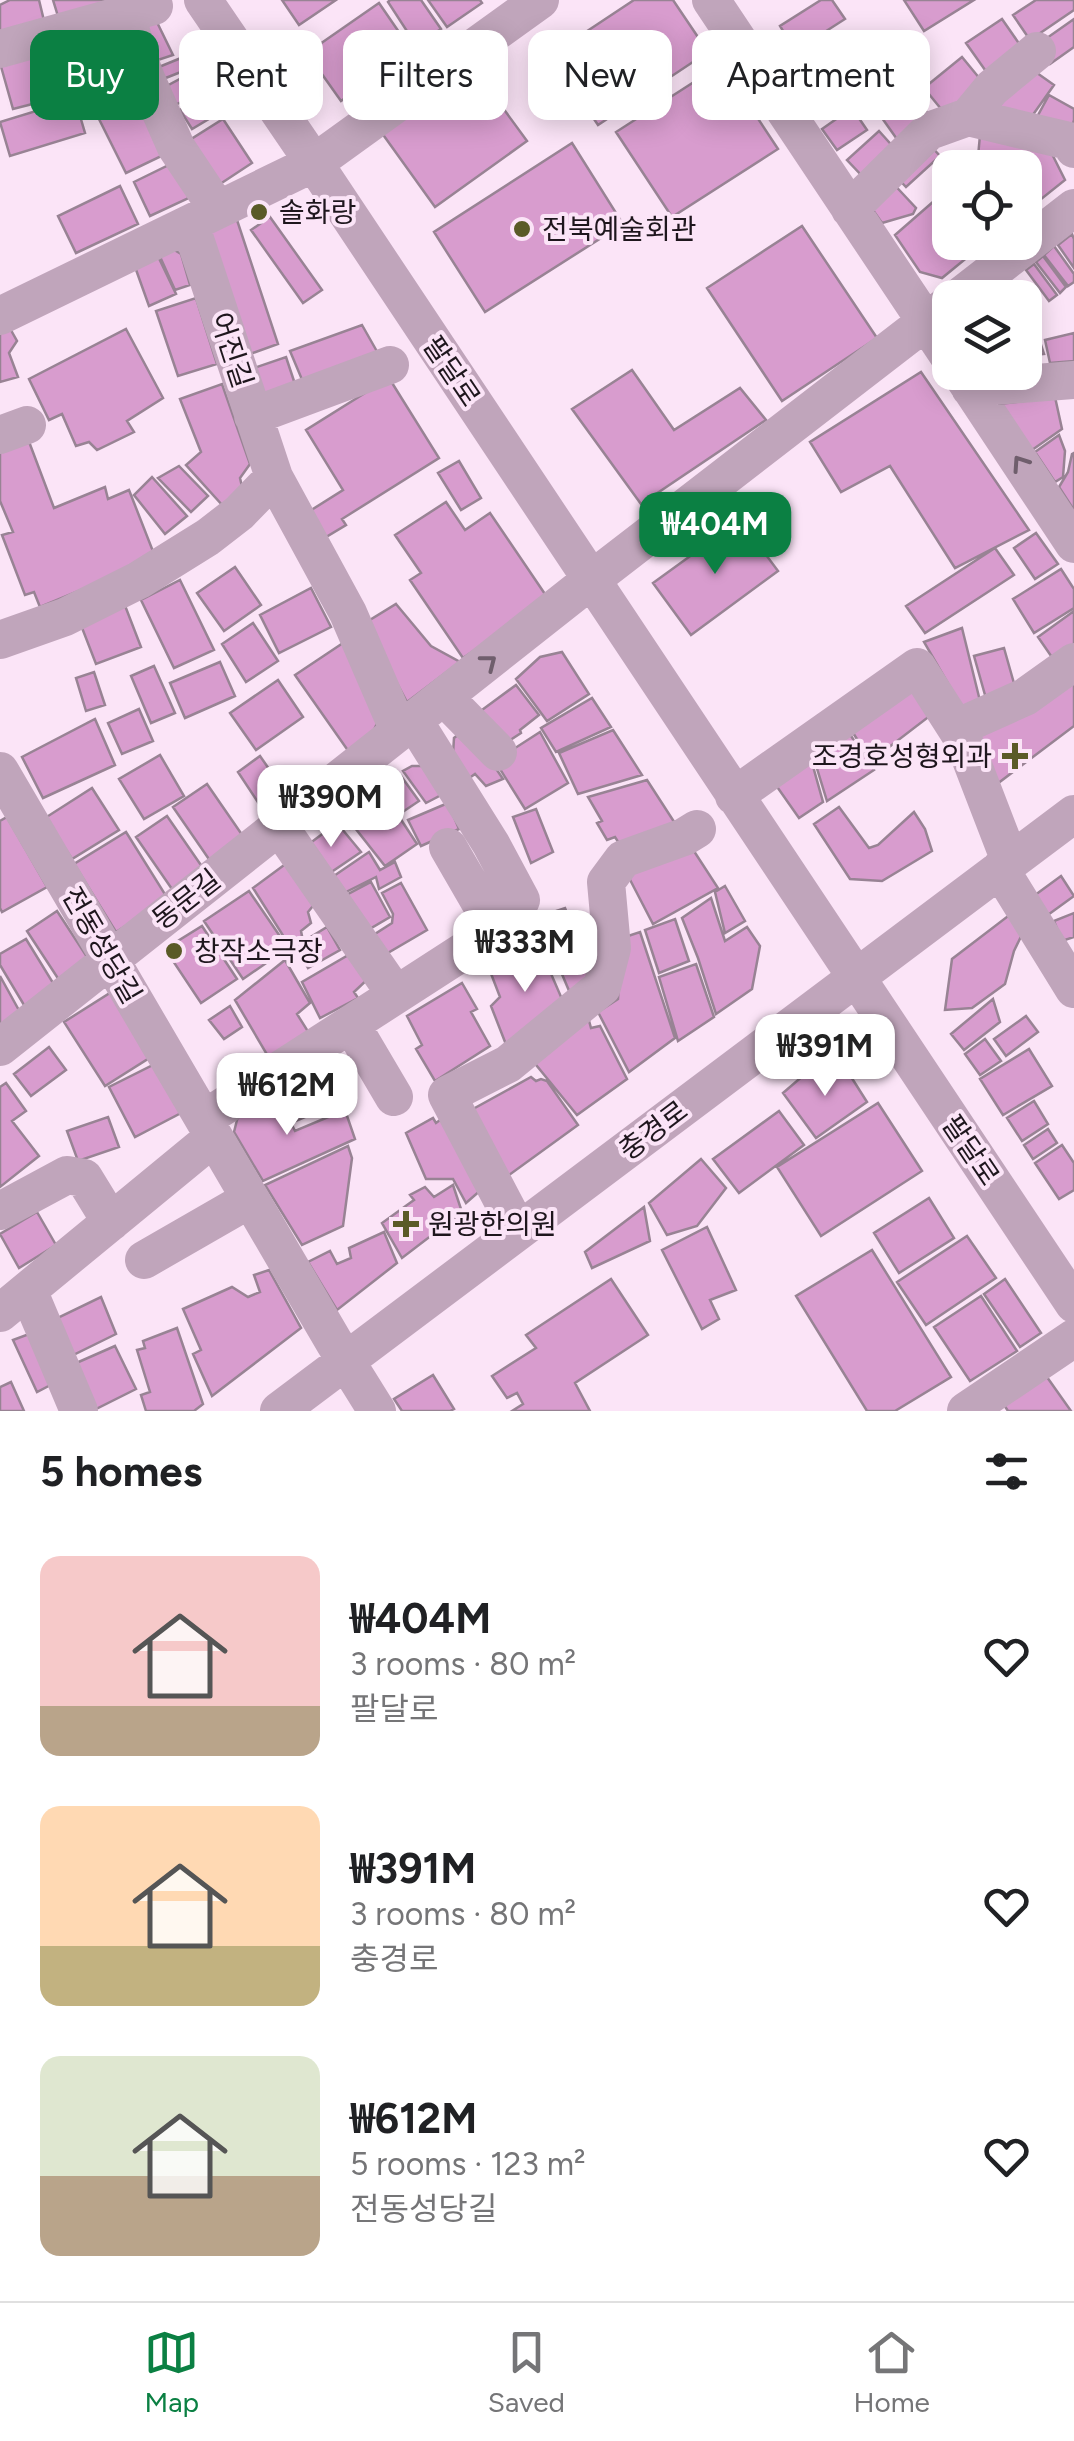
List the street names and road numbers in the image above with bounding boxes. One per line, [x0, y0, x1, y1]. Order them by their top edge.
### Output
street label: 어진길 [204, 308, 260, 392]
street label: 팔달로 [416, 329, 488, 413]
street label: 동문길 [145, 862, 227, 936]
street label: 전동성당길 [55, 881, 149, 1009]
street label: 충경로 [612, 1093, 694, 1167]
street label: 팔달로 [935, 1108, 1007, 1192]

